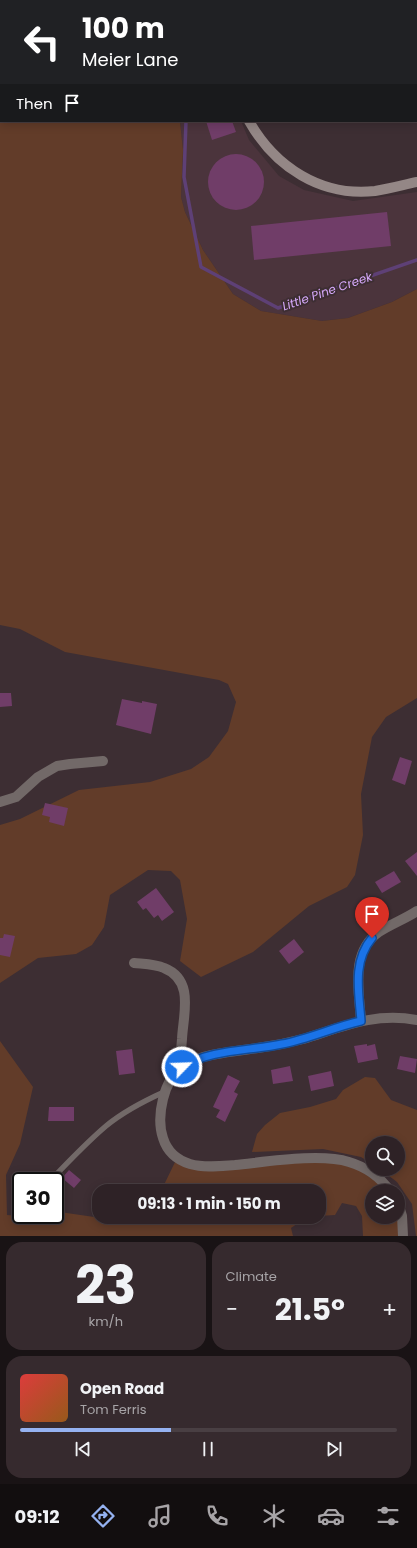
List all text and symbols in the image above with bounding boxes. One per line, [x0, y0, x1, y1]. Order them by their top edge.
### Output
text: 100 m [82, 9, 165, 48]
icon: left [16, 16, 68, 68]
text: Meier Lane [82, 47, 178, 72]
icon: arrive [61, 92, 83, 114]
text: Then [16, 93, 53, 114]
water label: Little Pine Creek [280, 267, 375, 314]
pin [355, 897, 389, 938]
icon: arrive [361, 903, 383, 925]
position arrow [161, 1046, 203, 1088]
map controls [365, 1136, 405, 1224]
button: search [365, 1136, 405, 1176]
speed limit sign: 30 [12, 1172, 64, 1224]
button: layers [365, 1184, 405, 1224]
text: 09:13 · 1 min · 150 m [137, 1193, 281, 1214]
text: 23 [75, 1249, 136, 1322]
text: Climate [226, 1267, 277, 1286]
text: 21.5° [275, 1288, 345, 1331]
text: − [226, 1294, 238, 1325]
text: + [382, 1294, 397, 1325]
text: km/h [88, 1312, 123, 1331]
text: Open Road [80, 1378, 164, 1399]
text: Tom Ferris [80, 1400, 147, 1419]
icon: previous [72, 1438, 94, 1460]
icon: pause [197, 1438, 219, 1460]
icon: next [323, 1438, 345, 1460]
icon: directions [89, 1502, 117, 1530]
icon: music [146, 1502, 174, 1530]
icon: phone [203, 1502, 231, 1530]
icon: climate [260, 1502, 288, 1530]
icon: car [317, 1502, 345, 1530]
icon: filters [374, 1502, 402, 1530]
text: 09:12 [15, 1504, 60, 1529]

